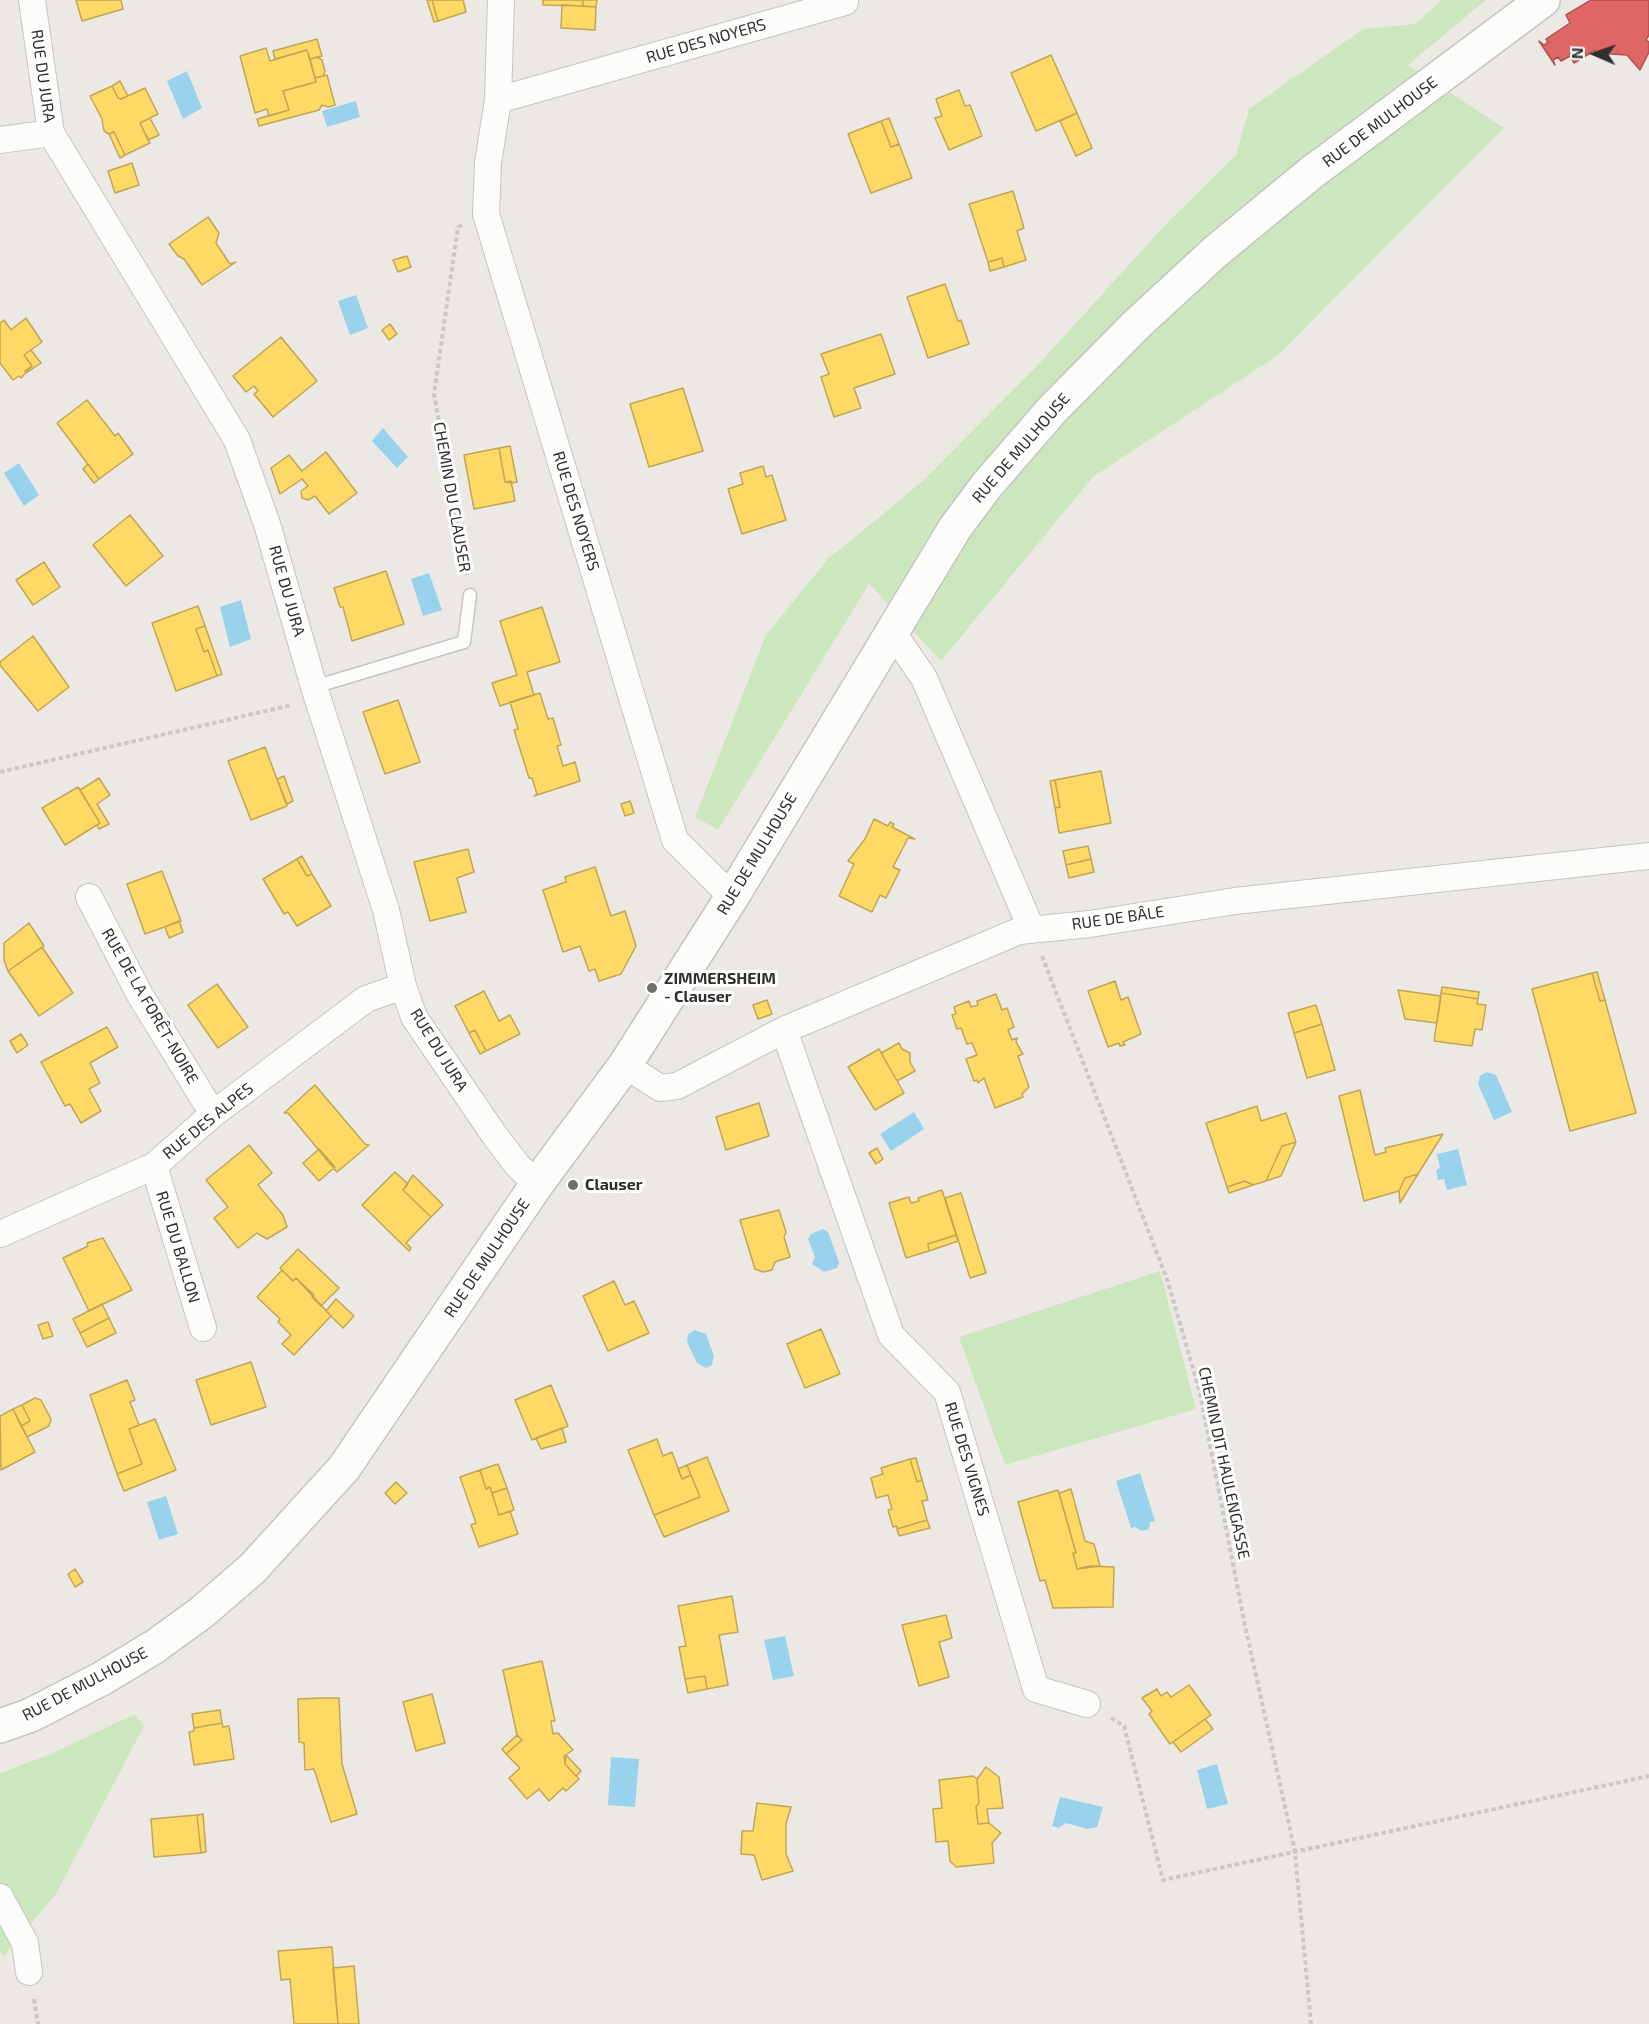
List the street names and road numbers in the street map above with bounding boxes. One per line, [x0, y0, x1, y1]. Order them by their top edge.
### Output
street label: RUE DES NOYERS [644, 15, 768, 67]
street label: RUE DU JURA [27, 28, 59, 124]
street label: RUE DE MULHOUSE [1319, 72, 1441, 172]
street label: RUE DE MULHOUSE [968, 389, 1074, 507]
street label: CHEMIN DU CLAUSER [429, 420, 475, 574]
street label: RUE DES NOYERS [549, 449, 603, 573]
street label: RUE DU JURA [265, 543, 309, 639]
street label: RUE DE MULHOUSE [713, 789, 801, 919]
street label: RUE DE BÂLE [1070, 902, 1166, 934]
street label: RUE DE LA FORÊT-NOIRE [98, 925, 202, 1087]
street label: RUE DU JURA [406, 1005, 472, 1095]
street label: RUE DES ALPES [159, 1079, 257, 1163]
street label: RUE DU BALLON [152, 1189, 204, 1305]
street label: RUE DE MULHOUSE [440, 1195, 534, 1321]
street label: CHEMIN DIT HAULENGASSE [1194, 1365, 1254, 1561]
street label: RUE DES VIGNES [941, 1400, 993, 1518]
street label: RUE DE MULHOUSE [19, 1643, 151, 1725]

